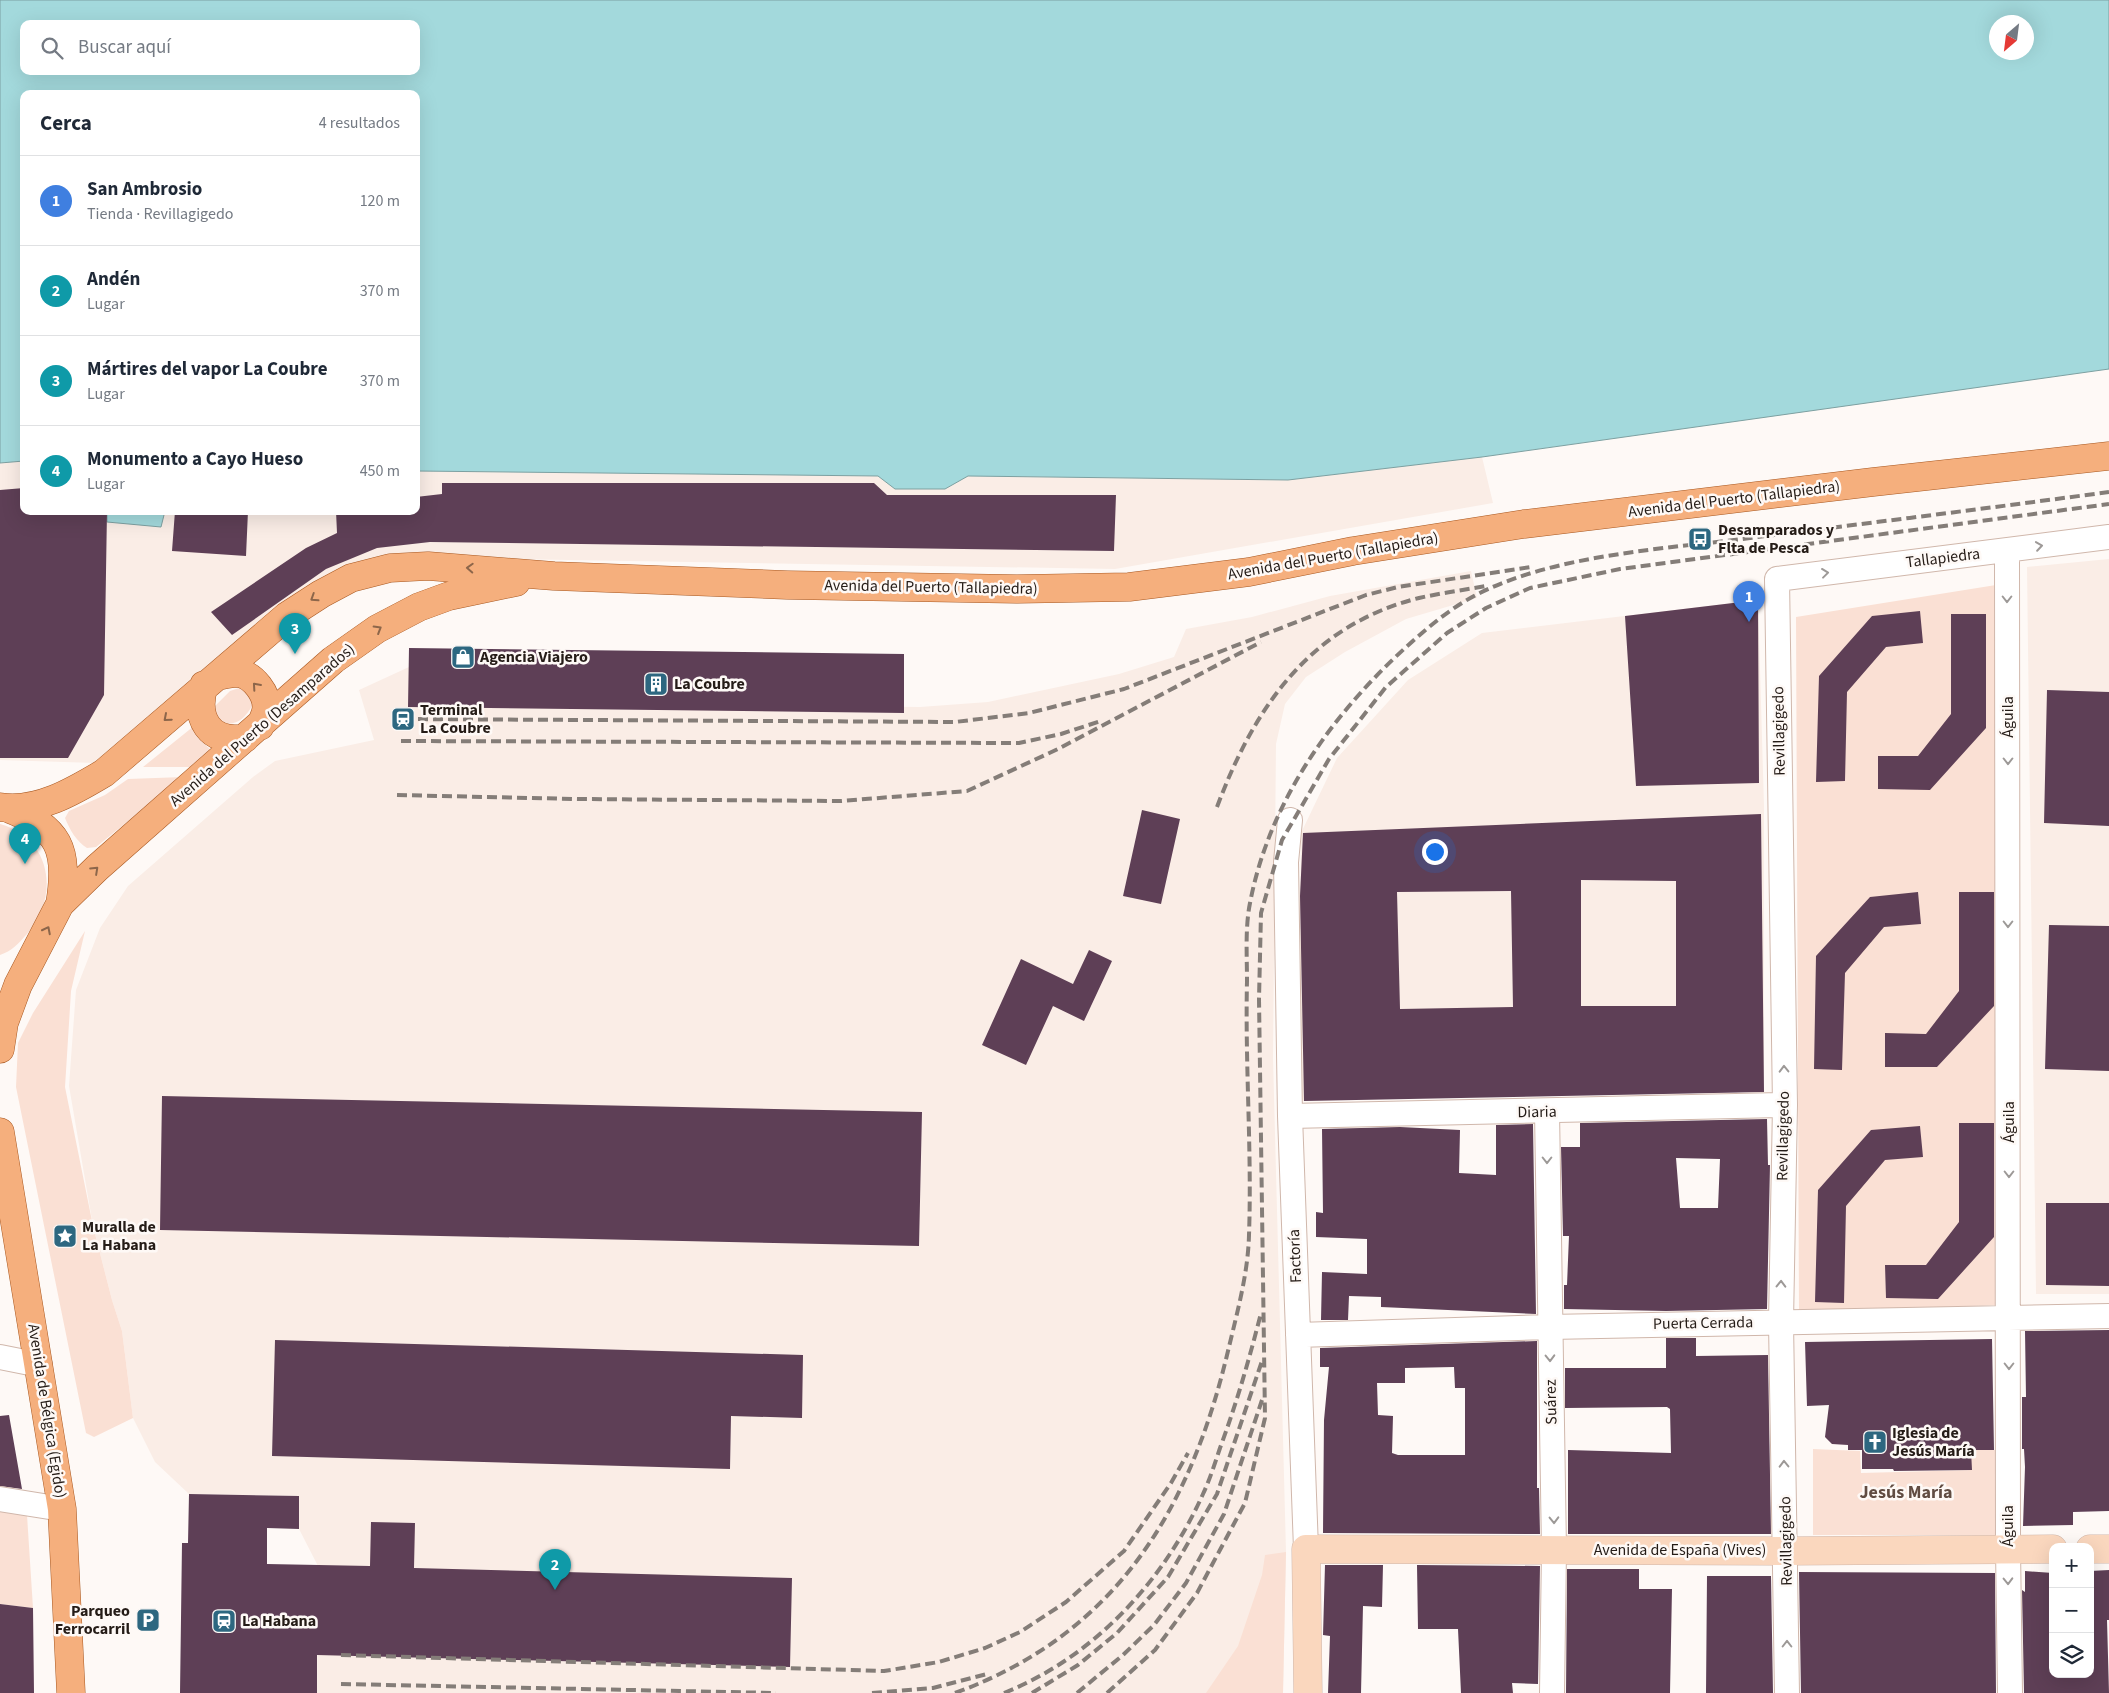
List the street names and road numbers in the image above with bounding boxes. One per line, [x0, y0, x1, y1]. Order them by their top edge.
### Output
street label: Avenida del Puerto (Tallapiedra) [1627, 475, 1841, 523]
street label: Avenida del Puerto (Tallapiedra) [1226, 527, 1440, 585]
street label: Tallapiedra [1905, 543, 1981, 573]
street label: Avenida del Puerto (Tallapiedra) [824, 574, 1038, 600]
street label: Avenida del Puerto (Desamparados) [165, 638, 359, 812]
street label: Revillagigedo [1767, 686, 1791, 776]
street label: Águila [1997, 696, 2019, 738]
street label: Revillagigedo [1771, 1091, 1795, 1181]
street label: Diaria [1517, 1101, 1557, 1123]
street label: Águila [1998, 1101, 2020, 1143]
street label: Factoría [1283, 1229, 1307, 1283]
street label: Puerta Cerrada [1653, 1311, 1753, 1335]
street label: Avenida de Bélgica (Egido) [22, 1322, 72, 1500]
street label: Suárez [1540, 1379, 1562, 1425]
street label: Revillagigedo [1774, 1496, 1798, 1586]
street label: Águila [1997, 1505, 2019, 1547]
street label: Avenida de España (Vives) [1594, 1539, 1766, 1561]

